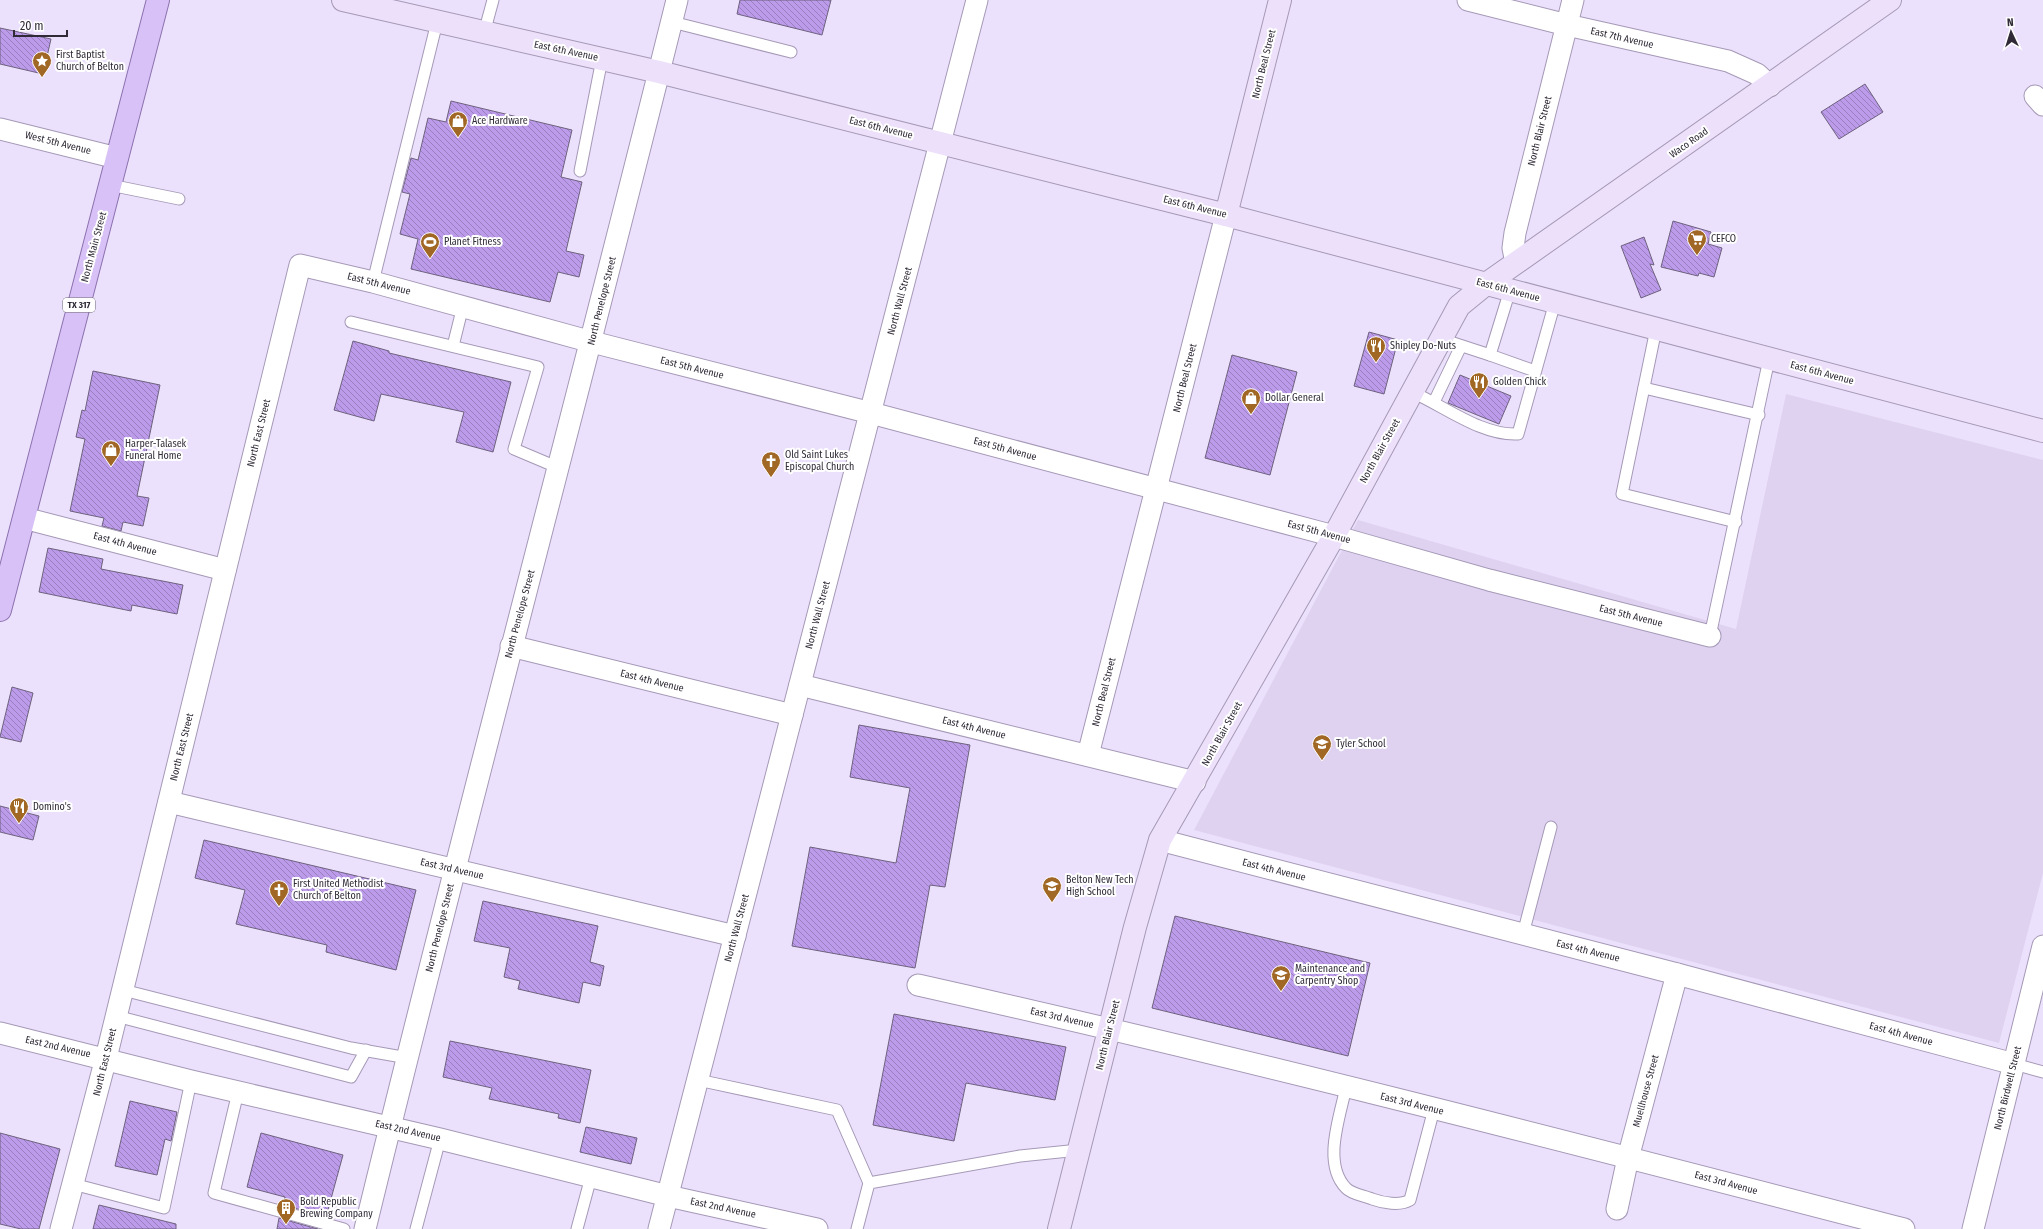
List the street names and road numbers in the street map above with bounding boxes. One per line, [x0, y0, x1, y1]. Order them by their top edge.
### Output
street label: East 7th Avenue [1589, 25, 1655, 51]
street label: North Beal Street [1250, 28, 1279, 100]
street label: East 6th Avenue [533, 38, 599, 64]
street label: North Blair Street [1526, 94, 1555, 167]
street label: East 6th Avenue [848, 114, 914, 142]
street label: Waco Road [1667, 125, 1711, 161]
street label: West 5th Avenue [24, 129, 92, 157]
street label: East 6th Avenue [1162, 193, 1228, 221]
street label: North Main Street [79, 210, 109, 284]
street label: North Penelope Street [585, 255, 619, 347]
street label: North Wall Street [885, 265, 915, 336]
street label: East 5th Avenue [346, 270, 412, 298]
street label: East 6th Avenue [1475, 276, 1541, 304]
road number: TX 317 [63, 298, 95, 312]
street label: North Beal Street [1171, 342, 1200, 414]
street label: East 5th Avenue [659, 354, 725, 382]
street label: East 6th Avenue [1789, 359, 1855, 387]
street label: North East Street [245, 397, 273, 468]
street label: North Blair Street [1357, 416, 1403, 485]
street label: East 5th Avenue [972, 435, 1038, 463]
street label: East 5th Avenue [1286, 518, 1352, 546]
street label: East 4th Avenue [92, 530, 158, 558]
street label: North Penelope Street [502, 568, 538, 659]
street label: North Wall Street [803, 579, 833, 650]
street label: East 5th Avenue [1598, 602, 1664, 630]
street label: North Beal Street [1090, 656, 1119, 728]
street label: East 4th Avenue [619, 667, 685, 695]
street label: North Blair Street [1199, 699, 1245, 768]
street label: North East Street [168, 711, 196, 782]
street label: East 4th Avenue [941, 714, 1007, 742]
street label: East 3rd Avenue [419, 856, 485, 882]
street label: East 4th Avenue [1241, 856, 1307, 884]
street label: North Penelope Street [423, 882, 457, 974]
street label: North Wall Street [722, 892, 752, 963]
street label: East 4th Avenue [1555, 937, 1621, 965]
street label: North Blair Street [1094, 998, 1123, 1071]
street label: East 3rd Avenue [1029, 1005, 1095, 1031]
street label: East 4th Avenue [1868, 1020, 1934, 1048]
street label: North East Street [91, 1026, 119, 1097]
street label: East 2nd Avenue [24, 1034, 92, 1060]
street label: North Birdwell Street [1992, 1044, 2024, 1131]
street label: Muellhouse Street [1631, 1053, 1662, 1129]
street label: East 3rd Avenue [1379, 1090, 1445, 1118]
street label: East 2nd Avenue [374, 1118, 442, 1144]
street label: East 3rd Avenue [1693, 1169, 1759, 1197]
street label: East 2nd Avenue [689, 1195, 757, 1221]

